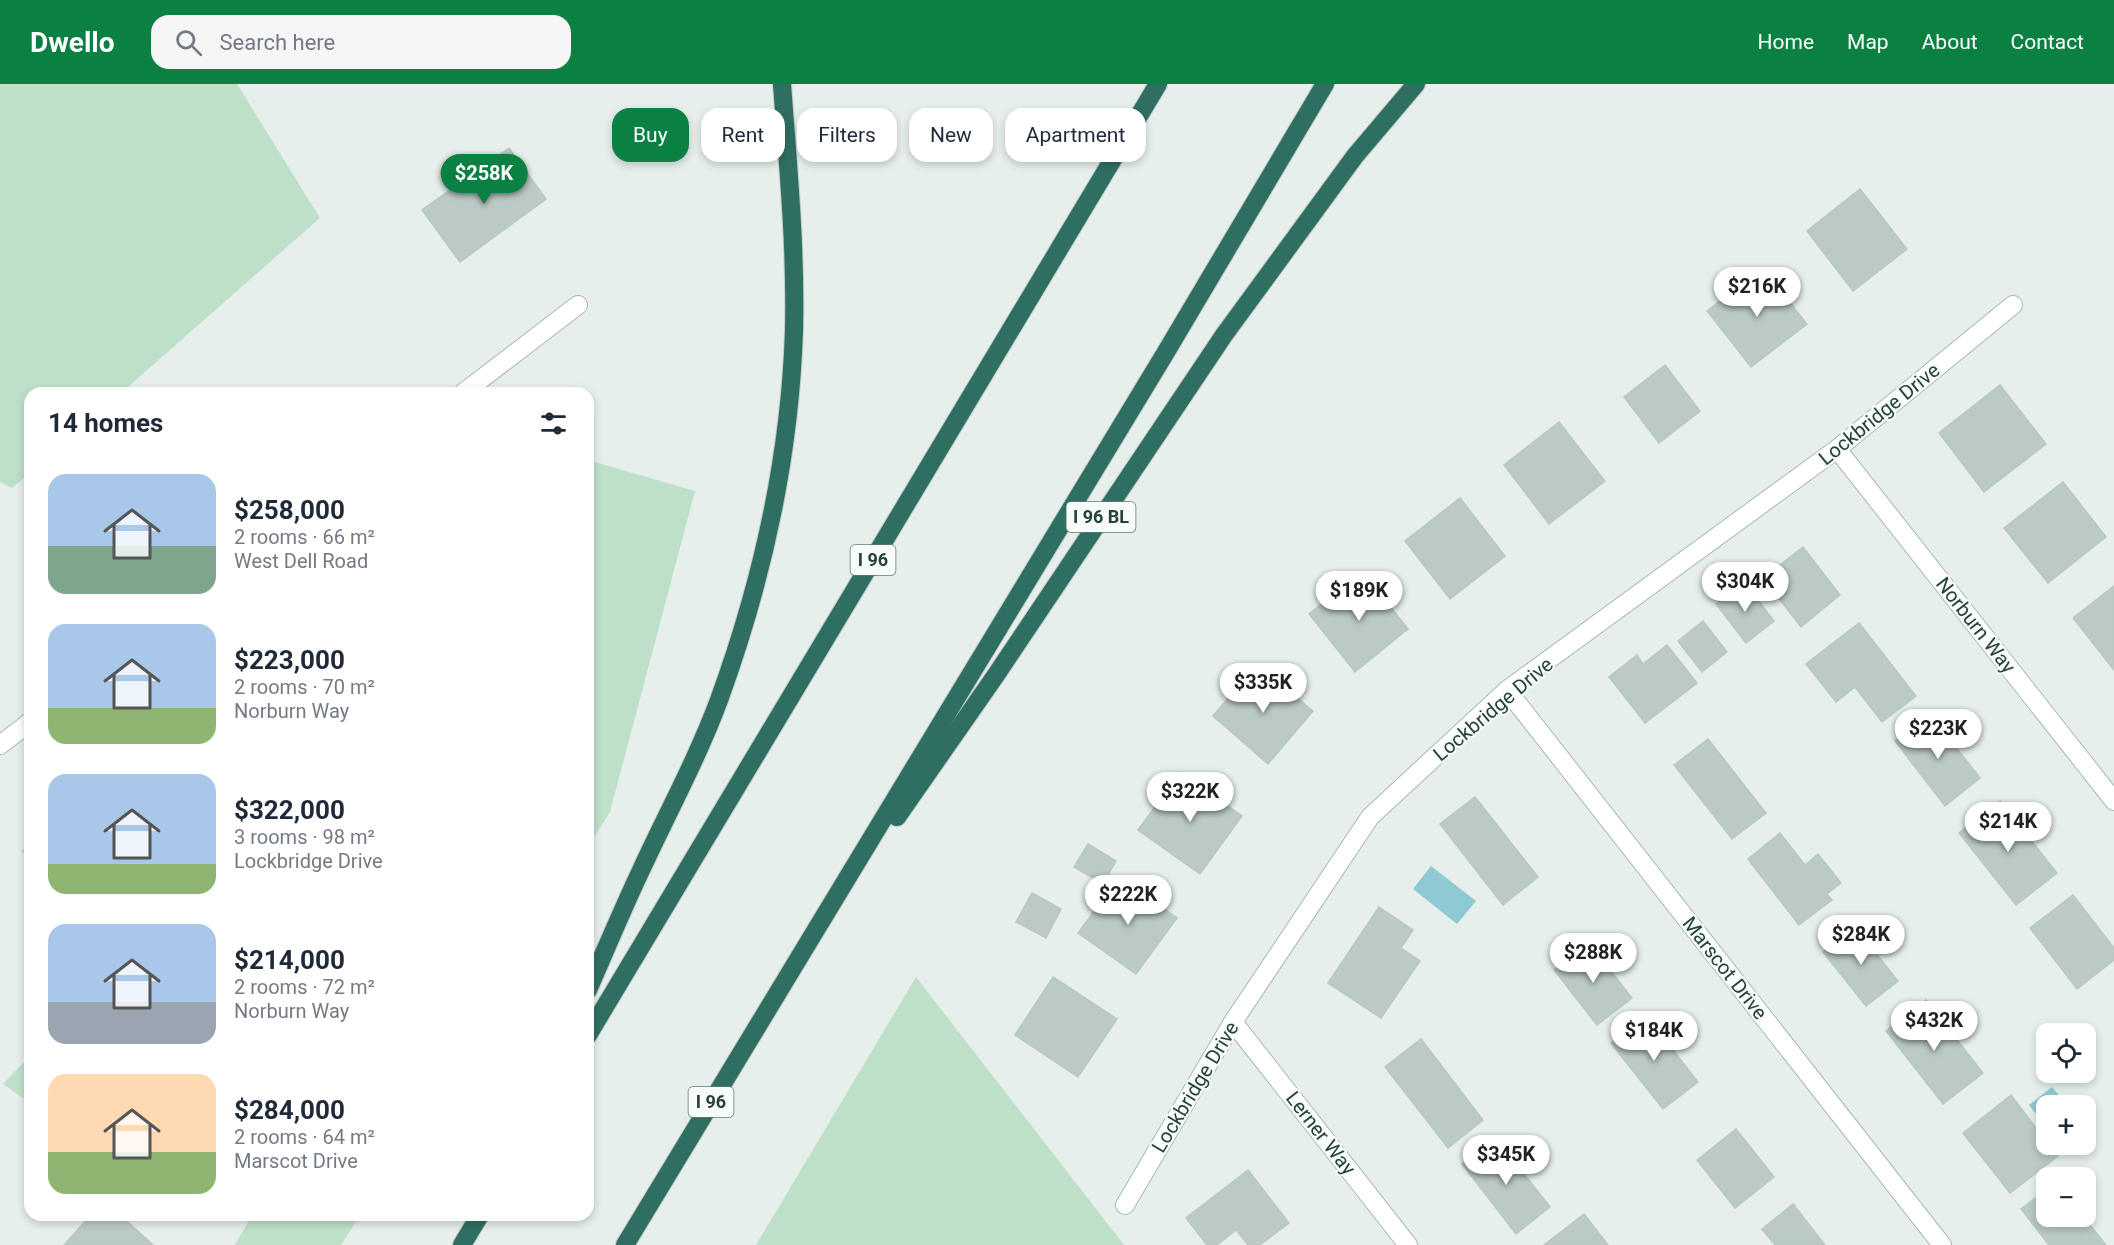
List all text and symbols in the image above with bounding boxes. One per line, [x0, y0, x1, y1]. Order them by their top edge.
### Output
search box [151, 15, 571, 69]
text: Dwello [30, 26, 115, 59]
icon: search [172, 26, 205, 59]
text: Search here [220, 30, 335, 55]
text: Home [1758, 30, 1814, 54]
text: Map [1847, 30, 1889, 54]
text: About [1922, 30, 1978, 54]
text: Contact [2011, 30, 2084, 54]
chip: Buy [612, 108, 689, 162]
chip: Rent [701, 108, 785, 162]
chip: Filters [797, 108, 897, 162]
chip: New [909, 108, 993, 162]
chip: Apartment [1005, 108, 1146, 162]
pin: $258K [442, 154, 526, 205]
text: $258K [455, 161, 513, 185]
pin: $216K [1715, 267, 1799, 318]
text: $216K [1728, 274, 1786, 298]
street label: Lockbridge Drive [1814, 358, 1944, 470]
icon: filters [537, 407, 570, 440]
text: 14 homes [48, 408, 163, 438]
text: $258,000 [234, 495, 345, 525]
icon: home [96, 498, 168, 570]
road number: I 96 BL [1066, 502, 1136, 532]
text: 2 rooms · 66 m² [234, 525, 375, 549]
road number: I 96 [850, 545, 896, 575]
text: West Dell Road [234, 549, 368, 573]
pin: $304K [1703, 562, 1787, 613]
text: $304K [1716, 569, 1774, 593]
pin: $189K [1317, 571, 1401, 622]
street label: Norburn Way [1931, 572, 2021, 678]
text: $189K [1330, 578, 1388, 602]
text: $223,000 [234, 645, 345, 675]
icon: home [96, 648, 168, 720]
street label: Lockbridge Drive [1428, 652, 1558, 766]
pin: $335K [1221, 663, 1305, 714]
text: $335K [1234, 670, 1292, 694]
text: 2 rooms · 70 m² [234, 675, 375, 699]
text: Norburn Way [234, 699, 349, 723]
pin: $223K [1896, 709, 1980, 760]
text: $223K [1909, 716, 1967, 740]
pin: $322K [1148, 772, 1232, 823]
text: $322K [1161, 779, 1219, 803]
text: $322,000 [234, 795, 345, 825]
icon: home [96, 798, 168, 870]
pin: $214K [1966, 802, 2050, 853]
text: $214K [1979, 809, 2037, 833]
text: 3 rooms · 98 m² [234, 825, 375, 849]
text: Lockbridge Drive [234, 849, 383, 873]
pin: $222K [1086, 875, 1170, 926]
text: $222K [1099, 882, 1157, 906]
street label: Marscot Drive [1677, 912, 1773, 1024]
pin: $284K [1819, 915, 1903, 966]
text: $284K [1832, 922, 1890, 946]
pin: $288K [1551, 933, 1635, 984]
text: $288K [1564, 940, 1622, 964]
text: $214,000 [234, 945, 345, 975]
icon: home [96, 948, 168, 1020]
text: 2 rooms · 72 m² [234, 975, 375, 999]
text: Norburn Way [234, 999, 349, 1023]
pin: $432K [1892, 1001, 1976, 1052]
text: $432K [1905, 1008, 1963, 1032]
pin: $184K [1612, 1011, 1696, 1062]
street label: Lockbridge Drive [1146, 1017, 1244, 1157]
text: $184K [1625, 1018, 1683, 1042]
map controls [2036, 1023, 2096, 1227]
button: locate [2036, 1023, 2096, 1083]
road number: I 96 [688, 1087, 734, 1117]
street label: Lerner Way [1281, 1087, 1361, 1180]
text: $284,000 [234, 1095, 345, 1125]
button: + [2036, 1095, 2096, 1155]
icon: home [96, 1098, 168, 1170]
text: 2 rooms · 64 m² [234, 1125, 375, 1149]
pin: $345K [1464, 1135, 1548, 1186]
text: $345K [1477, 1142, 1535, 1166]
text: Marscot Drive [234, 1149, 358, 1173]
button: − [2036, 1167, 2096, 1227]

